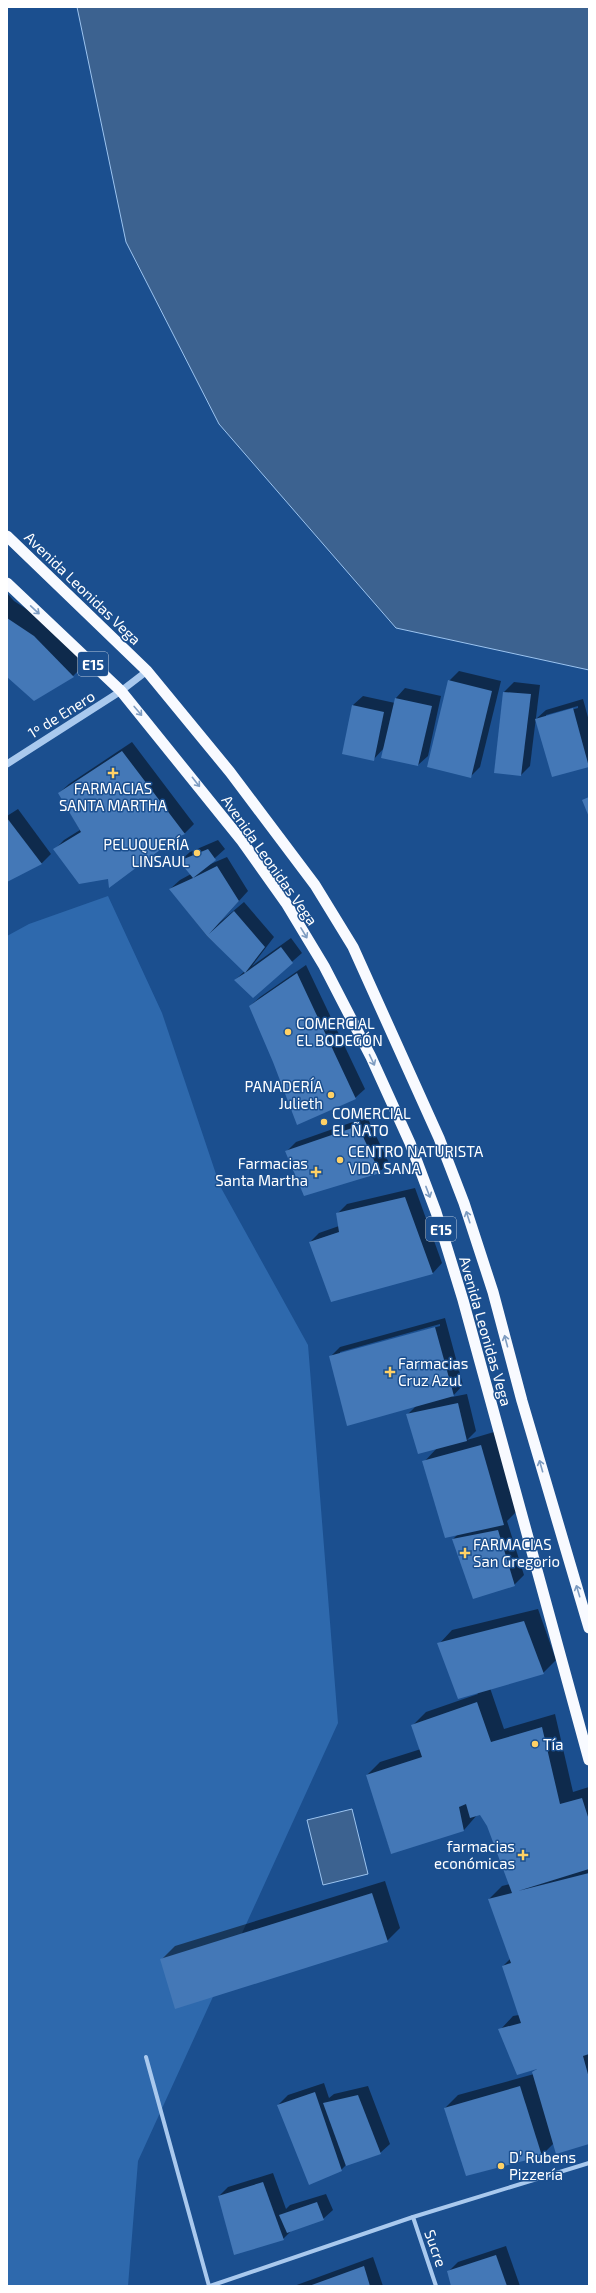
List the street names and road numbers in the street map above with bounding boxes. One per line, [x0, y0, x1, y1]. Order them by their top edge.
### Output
street label: Avenida Leonidas Vega [21, 528, 145, 648]
road number: E15 [78, 652, 108, 676]
street label: 1º de Enero [24, 686, 98, 742]
street label: Avenida Leonidas Vega [218, 791, 322, 929]
road number: E15 [426, 1217, 456, 1241]
street label: Avenida Leonidas Vega [456, 1254, 516, 1408]
street label: Sucre [421, 2227, 451, 2269]

